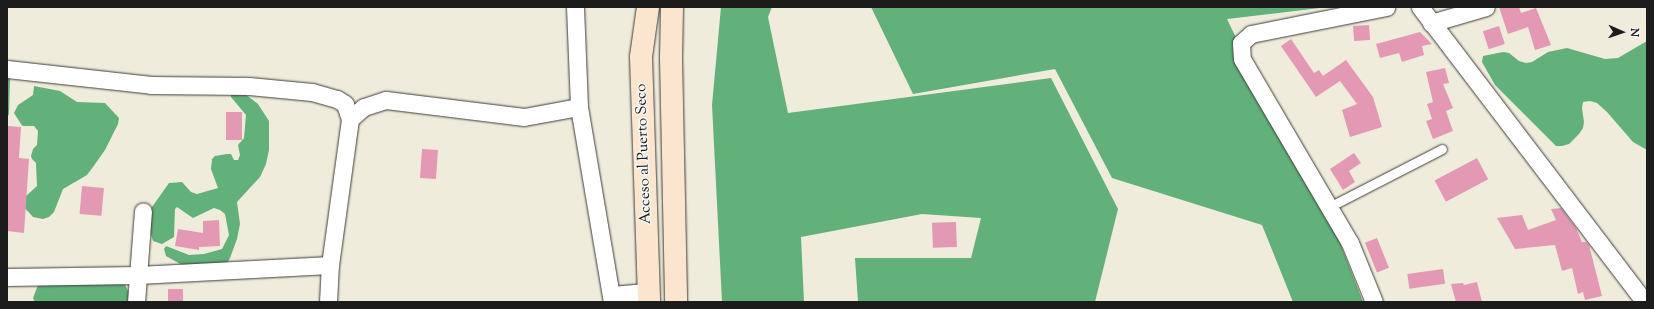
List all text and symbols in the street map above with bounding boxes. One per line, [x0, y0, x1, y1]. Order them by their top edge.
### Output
north arrow [1602, 12, 1642, 52]
text: N [1626, 28, 1642, 37]
street label: Acceso al Puerto Seco [633, 83, 655, 225]

